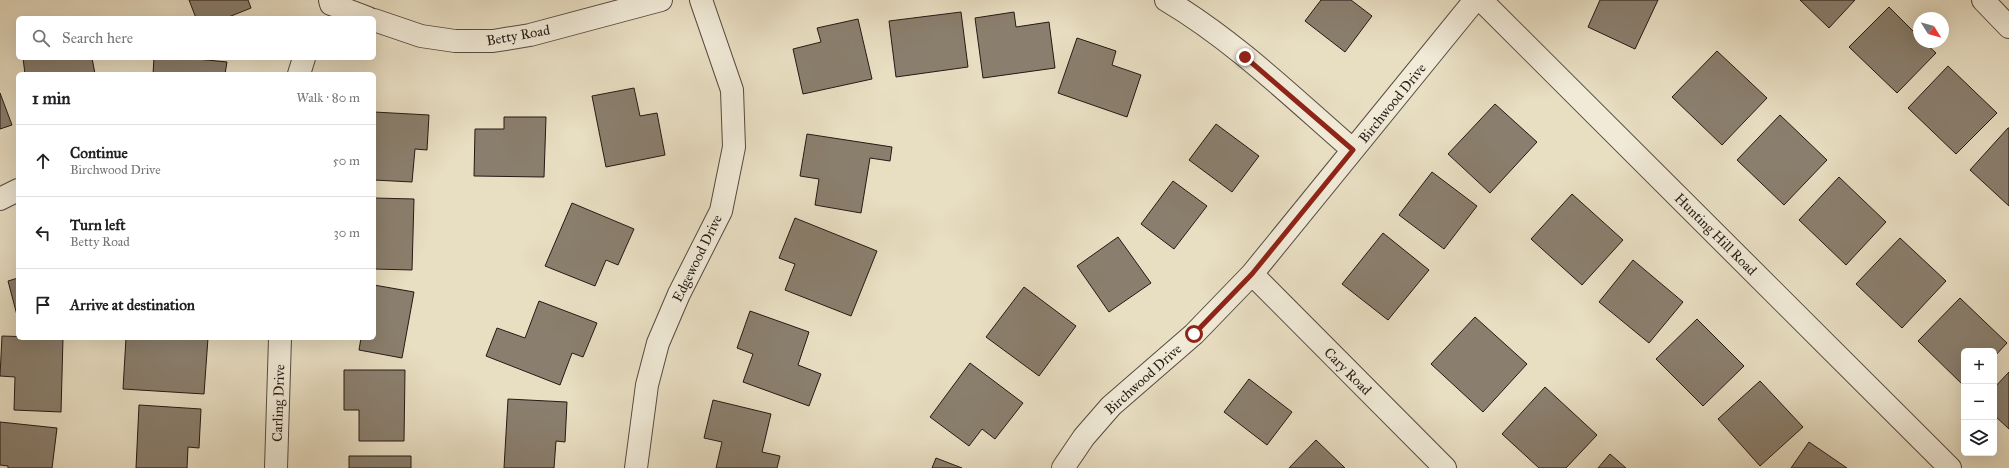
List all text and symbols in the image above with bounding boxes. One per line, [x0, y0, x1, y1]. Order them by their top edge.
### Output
north arrow [1913, 12, 1949, 48]
search box [16, 16, 376, 60]
street label: Betty Road [485, 22, 551, 49]
icon: search [30, 27, 52, 49]
text: Search here [62, 29, 133, 47]
route end [1236, 48, 1254, 66]
street label: Birchwood Drive [1355, 60, 1430, 147]
text: 1 min [32, 88, 71, 109]
text: Walk · 80 m [297, 90, 360, 106]
text: Continue [70, 144, 128, 162]
icon: ahead [32, 150, 54, 172]
text: 50 m [333, 153, 360, 169]
text: Birchwood Drive [70, 162, 161, 178]
street label: Hunting Hill Road [1671, 190, 1760, 279]
street label: Edgewood Drive [669, 212, 726, 305]
text: Turn left [70, 216, 126, 234]
icon: left [32, 222, 54, 244]
text: 30 m [334, 225, 360, 241]
text: Betty Road [70, 234, 130, 250]
icon: arrive [32, 294, 54, 316]
text: Arrive at destination [70, 296, 195, 314]
route start [1185, 325, 1203, 343]
street label: Birchwood Drive [1101, 340, 1185, 418]
street label: Cary Road [1320, 344, 1375, 399]
map controls [1961, 348, 1997, 456]
button: + [1961, 348, 1997, 384]
street label: Carling Drive [269, 364, 288, 442]
button: − [1961, 384, 1997, 420]
button: layers [1961, 420, 1997, 456]

